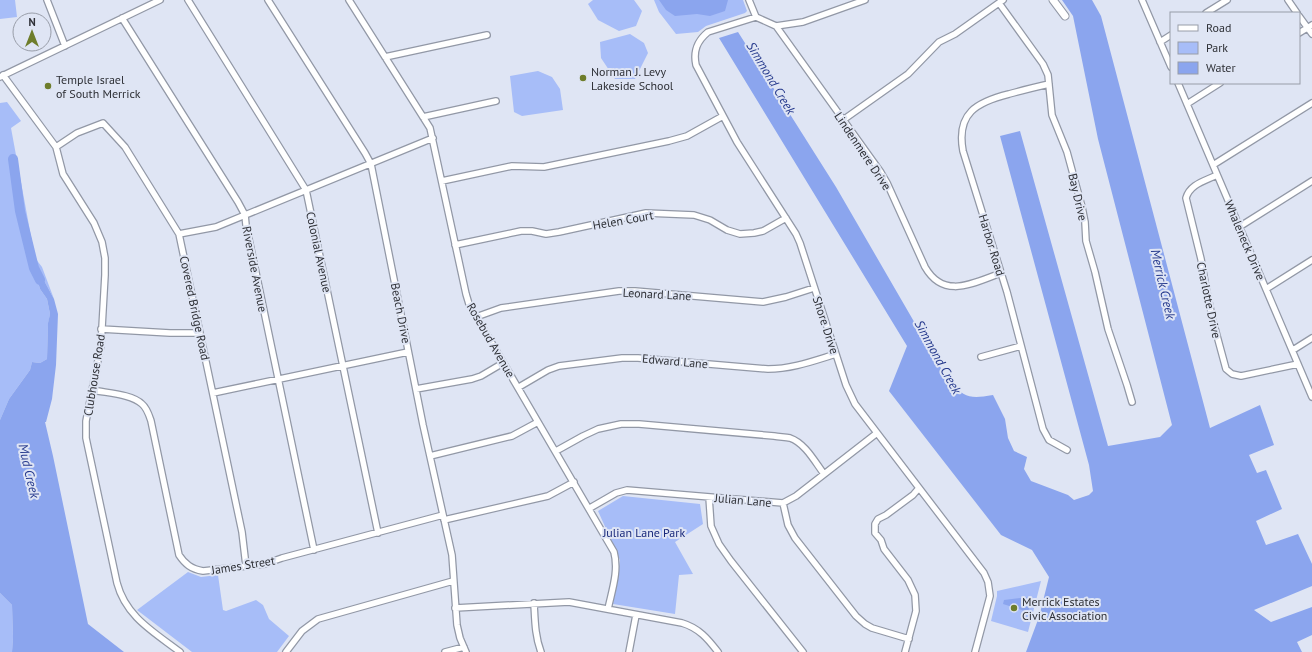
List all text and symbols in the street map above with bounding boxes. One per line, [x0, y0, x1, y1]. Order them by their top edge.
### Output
north arrow [12, 12, 52, 52]
legend [1170, 12, 1300, 84]
text: N [28, 15, 36, 29]
text: Road [1206, 20, 1231, 35]
water label: Simmond Creek [743, 39, 800, 118]
text: Park [1206, 40, 1228, 55]
text: Water [1206, 60, 1236, 75]
place label: Norman J. Levy Lakeside School [591, 64, 674, 93]
place label: Temple Israel of South Merrick [56, 72, 141, 101]
marker: Norman J. Levy Lakeside School [578, 73, 588, 83]
marker: Temple Israel of South Merrick [43, 81, 53, 91]
street label: Lindenmere Drive [831, 109, 895, 193]
street label: Bay Drive [1065, 172, 1091, 222]
street label: Whaleneck Drive [1221, 198, 1269, 282]
street label: Helen Court [591, 207, 655, 233]
street label: Colonial Avenue [303, 210, 335, 294]
street label: Harbor Road [976, 212, 1008, 278]
street label: Riverside Avenue [239, 225, 271, 313]
water label: Merrick Creek [1147, 248, 1180, 322]
street label: Covered Bridge Road [177, 254, 213, 362]
street label: Charlotte Drive [1194, 260, 1224, 340]
street label: Beach Drive [388, 282, 414, 344]
street label: Leonard Lane [622, 285, 692, 303]
street label: Shore Drive [810, 294, 842, 356]
street label: Rosebud Avenue [464, 300, 518, 380]
water label: Simmond Creek [911, 317, 966, 398]
street label: Clubhouse Road [80, 333, 108, 417]
street label: Edward Lane [641, 351, 709, 371]
water label: Mud Creek [14, 442, 44, 501]
street label: Julian Lane [713, 490, 772, 510]
park label: Julian Lane Park [602, 525, 685, 540]
street label: James Street [209, 553, 276, 578]
place label: Merrick Estates Civic Association [1022, 594, 1107, 623]
marker: Merrick Estates Civic Association [1009, 603, 1019, 613]

